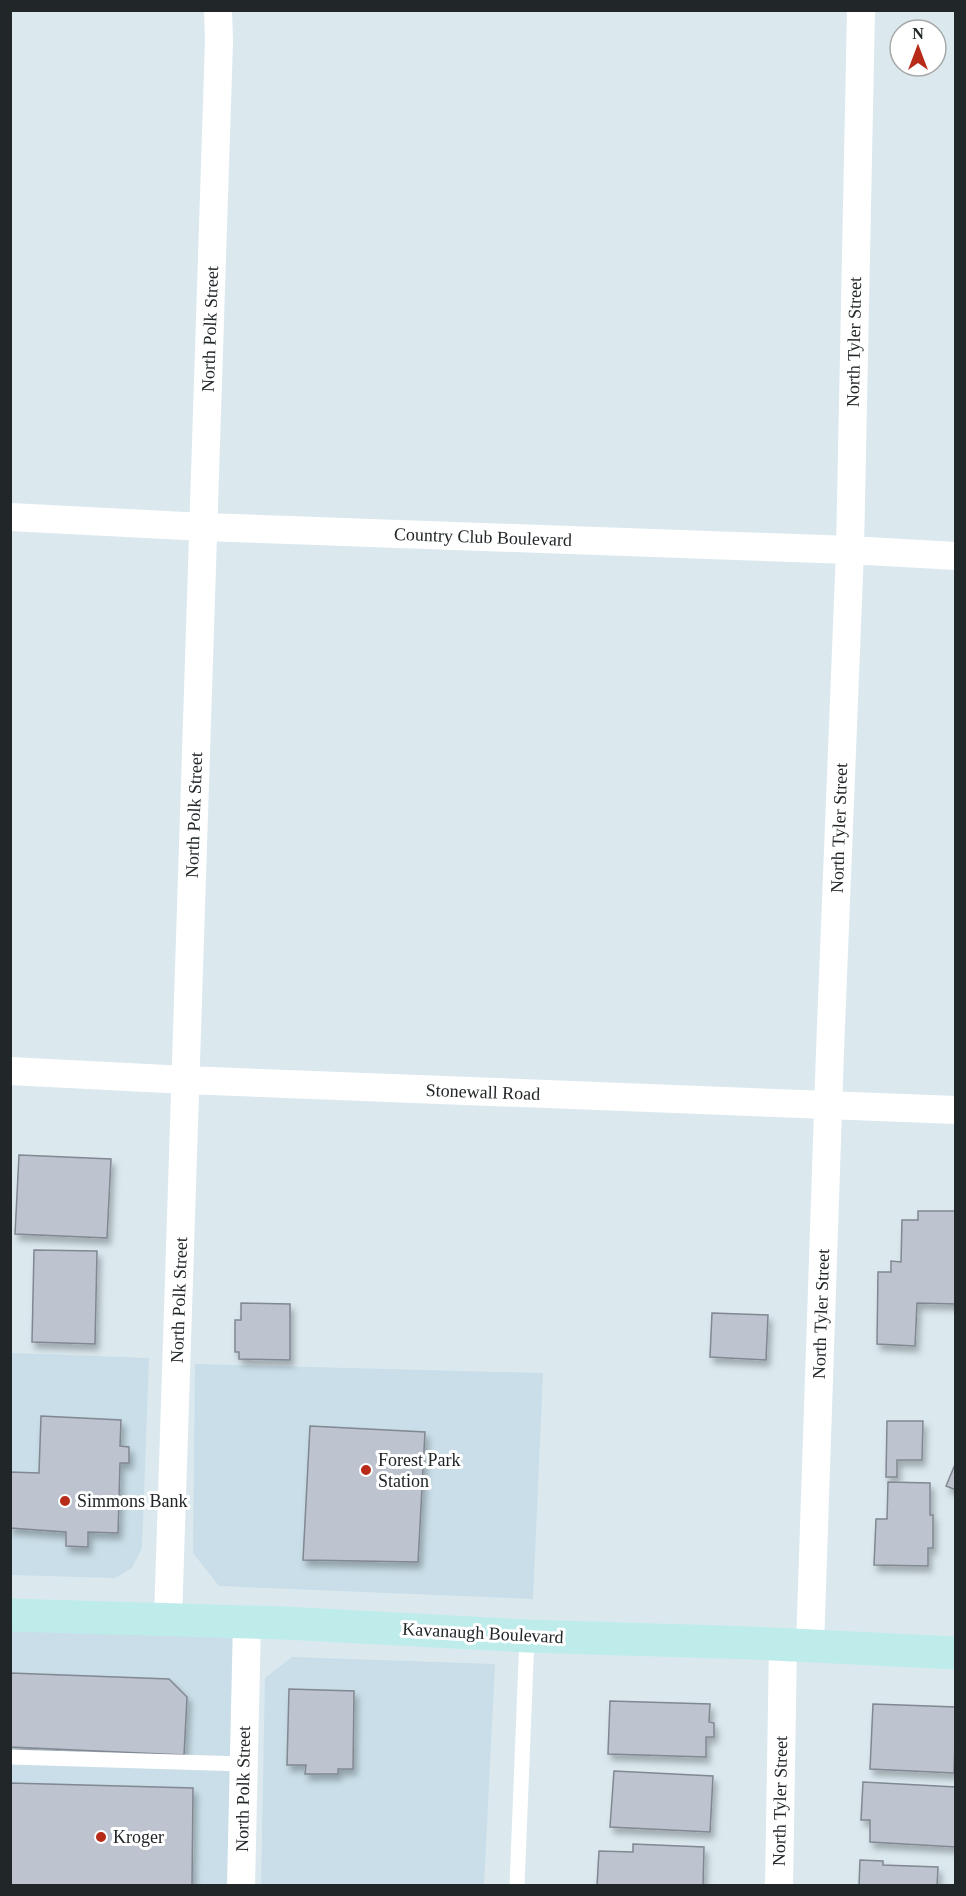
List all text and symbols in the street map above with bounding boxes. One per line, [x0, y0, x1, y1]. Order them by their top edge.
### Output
north arrow [888, 18, 948, 78]
text: N [912, 25, 924, 42]
street label: North Polk Street [198, 266, 222, 392]
street label: North Tyler Street [843, 277, 865, 407]
street label: Country Club Boulevard [394, 524, 572, 550]
street label: North Polk Street [182, 752, 206, 878]
street label: North Tyler Street [827, 762, 851, 894]
street label: Stonewall Road [425, 1080, 541, 1104]
street label: North Polk Street [167, 1237, 191, 1363]
street label: North Tyler Street [809, 1248, 833, 1380]
place label: Forest Park Station [378, 1450, 461, 1491]
marker: Forest Park Station [359, 1463, 373, 1477]
place label: Simmons Bank [77, 1491, 188, 1511]
marker: Simmons Bank [58, 1494, 72, 1508]
street label: Kavanaugh Boulevard [402, 1619, 564, 1647]
street label: North Polk Street [232, 1726, 254, 1852]
street label: North Tyler Street [769, 1736, 791, 1866]
place label: Kroger [113, 1827, 164, 1847]
marker: Kroger [94, 1830, 108, 1844]

